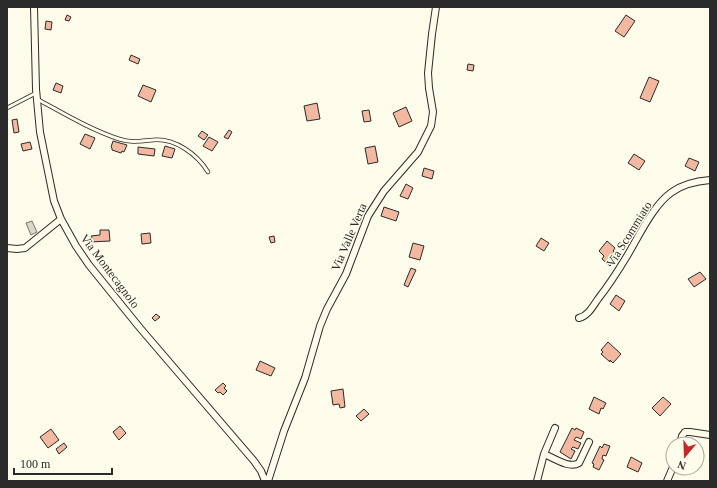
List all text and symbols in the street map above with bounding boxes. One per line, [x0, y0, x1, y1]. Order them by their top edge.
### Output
street label: Via Scommiato [603, 199, 655, 269]
street label: Via Valle Verta [328, 200, 370, 273]
street label: Via Montecagnolo [78, 231, 142, 311]
north arrow [665, 436, 705, 476]
scale bar [14, 450, 112, 476]
text: 100 m [20, 457, 51, 471]
text: N [676, 458, 687, 472]

